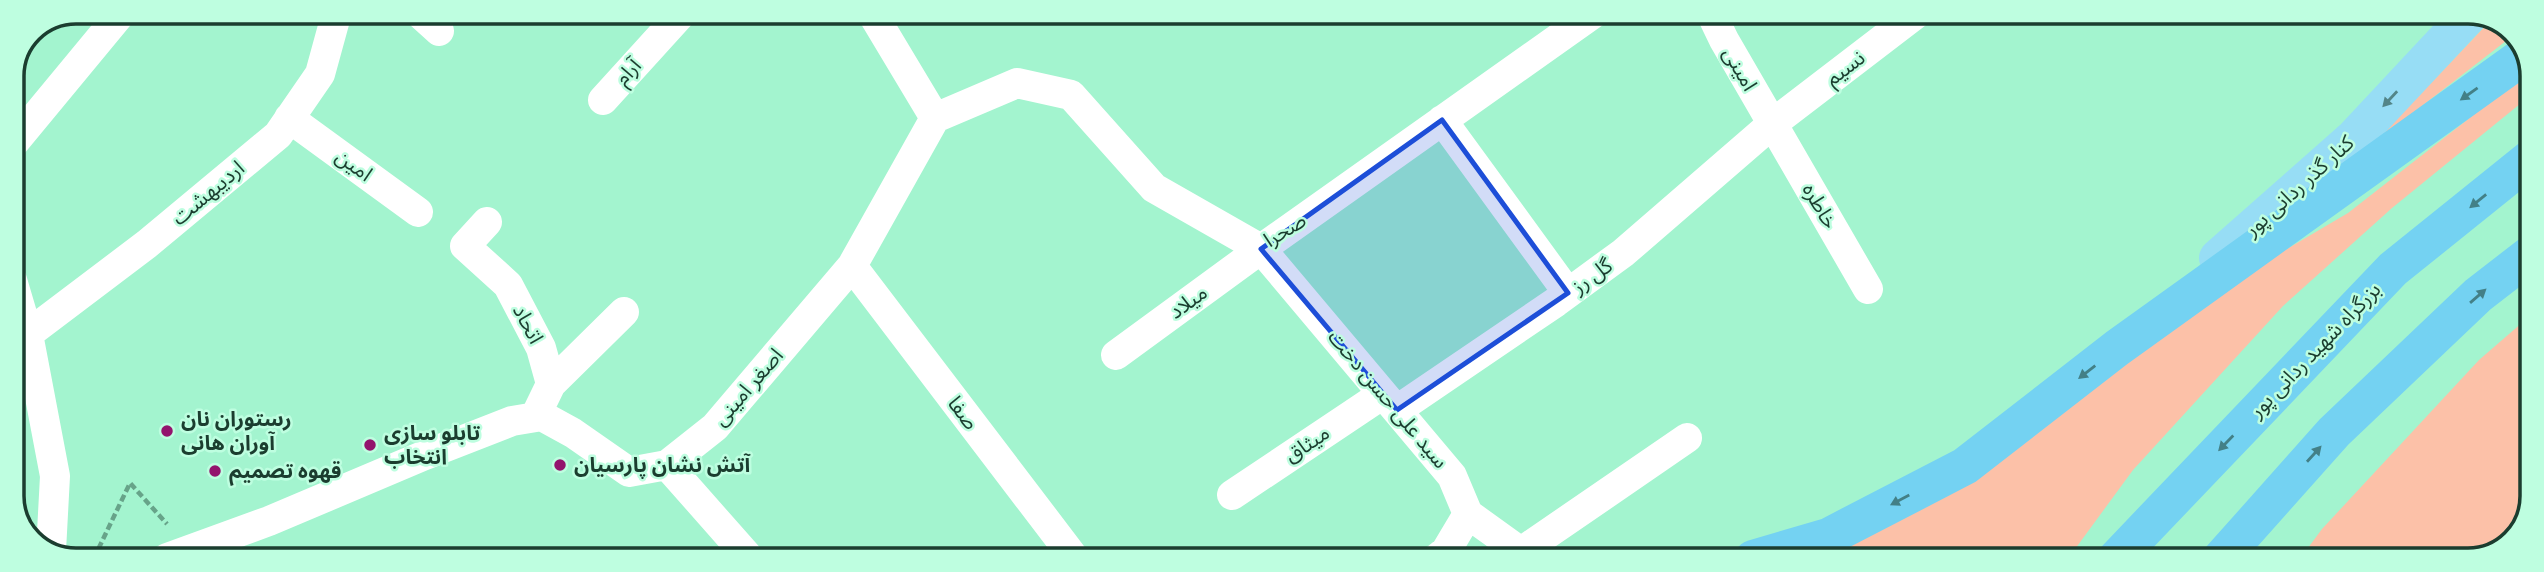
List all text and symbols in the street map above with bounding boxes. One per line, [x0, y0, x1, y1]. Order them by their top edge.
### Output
street label: امینی [1716, 41, 1765, 96]
street label: نسیم [1819, 43, 1871, 93]
street label: آرام [608, 51, 650, 93]
one-way arrow [2460, 87, 2478, 101]
one-way arrow [2382, 90, 2398, 107]
street label: کنار گذر ردانی پور [2237, 128, 2360, 243]
street label: امین [330, 141, 379, 188]
street label: اردیبهشت [165, 154, 250, 232]
street label: خاطره [1796, 177, 1845, 234]
one-way arrow [2469, 193, 2486, 208]
street label: صحرا [1258, 205, 1312, 254]
street label: گل رز [1564, 251, 1618, 301]
street label: بزرگراه شهید ردانی پور [2242, 275, 2387, 425]
street label: میلاد [1162, 278, 1213, 326]
one-way arrow [2469, 288, 2487, 304]
street label: اتحاد [506, 299, 551, 349]
street label: سید علی حسن دخت [1322, 323, 1455, 474]
street label: اصغر امینی [706, 341, 790, 432]
one-way arrow [2078, 364, 2096, 378]
street label: صفا [941, 390, 986, 436]
place label: رستوران نان آوران هانی [181, 404, 292, 457]
place label: تابلو سازی انتخاب [384, 418, 481, 471]
street label: میثاق [1278, 418, 1335, 469]
marker: رستوران نان آوران هانی [159, 423, 175, 439]
one-way arrow [2219, 434, 2235, 451]
marker: تابلو سازی انتخاب [362, 437, 378, 453]
one-way arrow [2306, 446, 2322, 463]
place label: آتش نشان پارسیان [574, 450, 751, 479]
place label: قهوه تصمیم [229, 456, 341, 486]
marker: آتش نشان پارسیان [552, 457, 568, 473]
marker: قهوه تصمیم [207, 463, 223, 479]
one-way arrow [1889, 493, 1909, 505]

